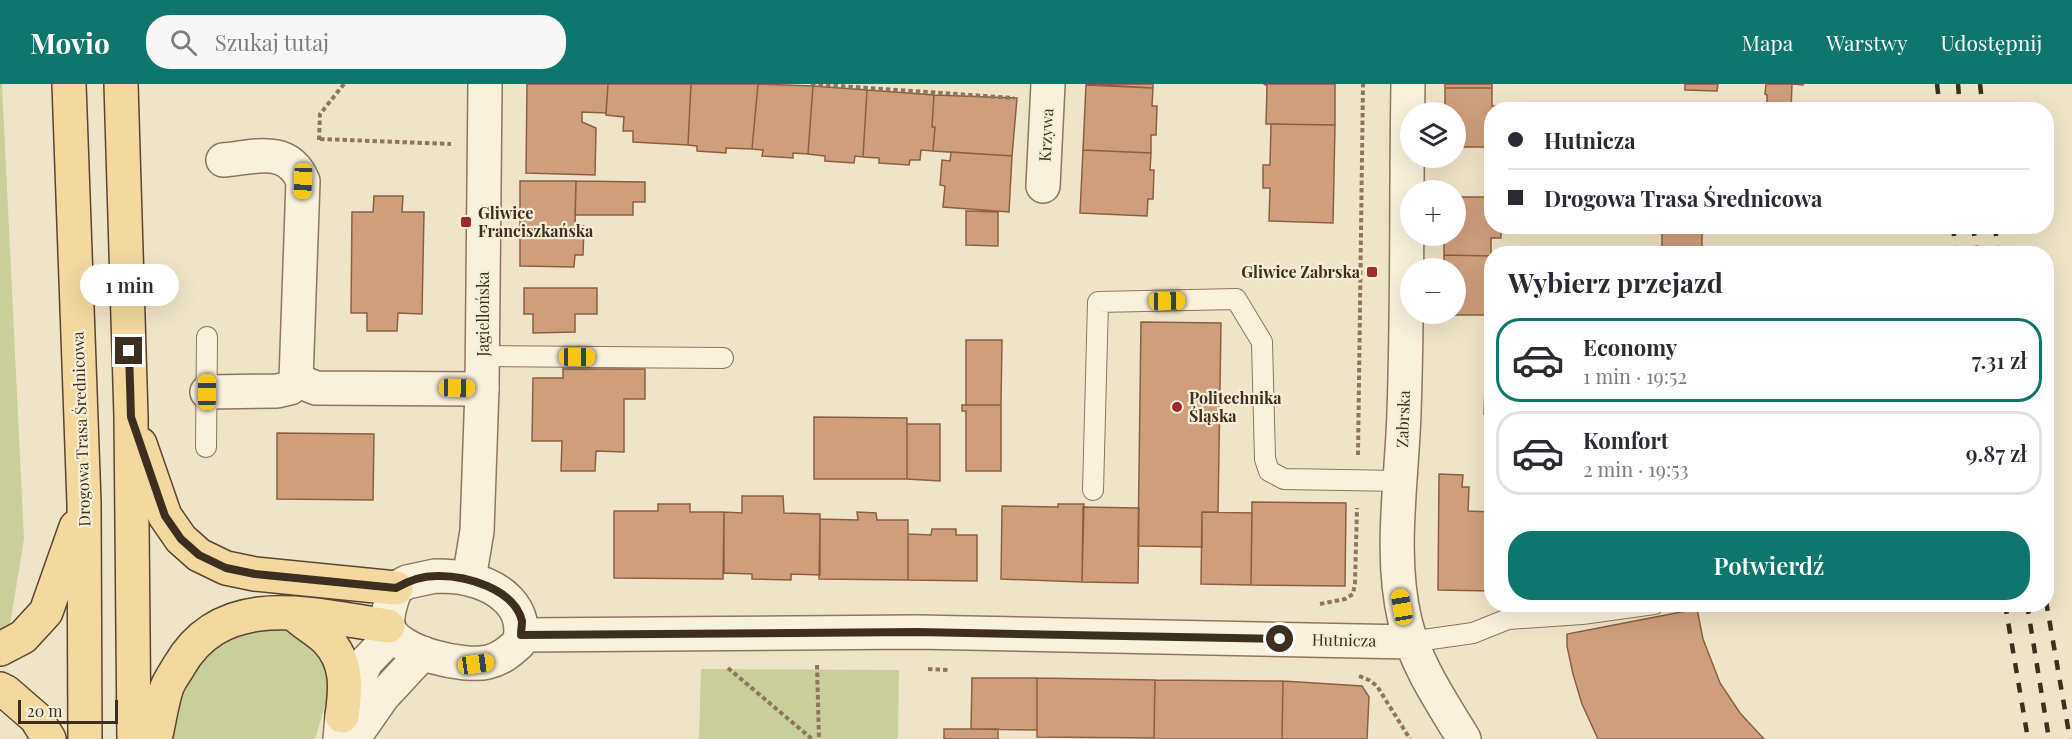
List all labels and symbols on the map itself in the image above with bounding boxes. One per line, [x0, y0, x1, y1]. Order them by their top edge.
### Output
street label: Krzywa [1034, 108, 1057, 162]
car [293, 163, 313, 199]
place label: Gliwice Franciszkańska [478, 202, 594, 241]
marker: Gliwice Franciszkańska [459, 215, 473, 229]
place label: Gliwice Zabrska [1241, 261, 1361, 282]
callout: 1 min [80, 264, 178, 306]
marker: Gliwice Zabrska [1365, 265, 1379, 279]
street label: Jagiellońska [472, 271, 493, 358]
car [1149, 292, 1185, 310]
street label: Drogowa Trasa Średnicowa [67, 331, 94, 527]
route end [115, 337, 142, 364]
car [559, 348, 595, 366]
car [198, 374, 216, 410]
car [439, 379, 475, 397]
place label: Politechnika Śląska [1189, 387, 1282, 426]
street label: Zabrska [1391, 390, 1414, 448]
marker: Politechnika Śląska [1170, 400, 1184, 414]
car [1390, 588, 1414, 626]
route start [1266, 625, 1293, 652]
street label: Hutnicza [1312, 628, 1376, 651]
car [457, 653, 495, 675]
scale bar [18, 697, 118, 724]

